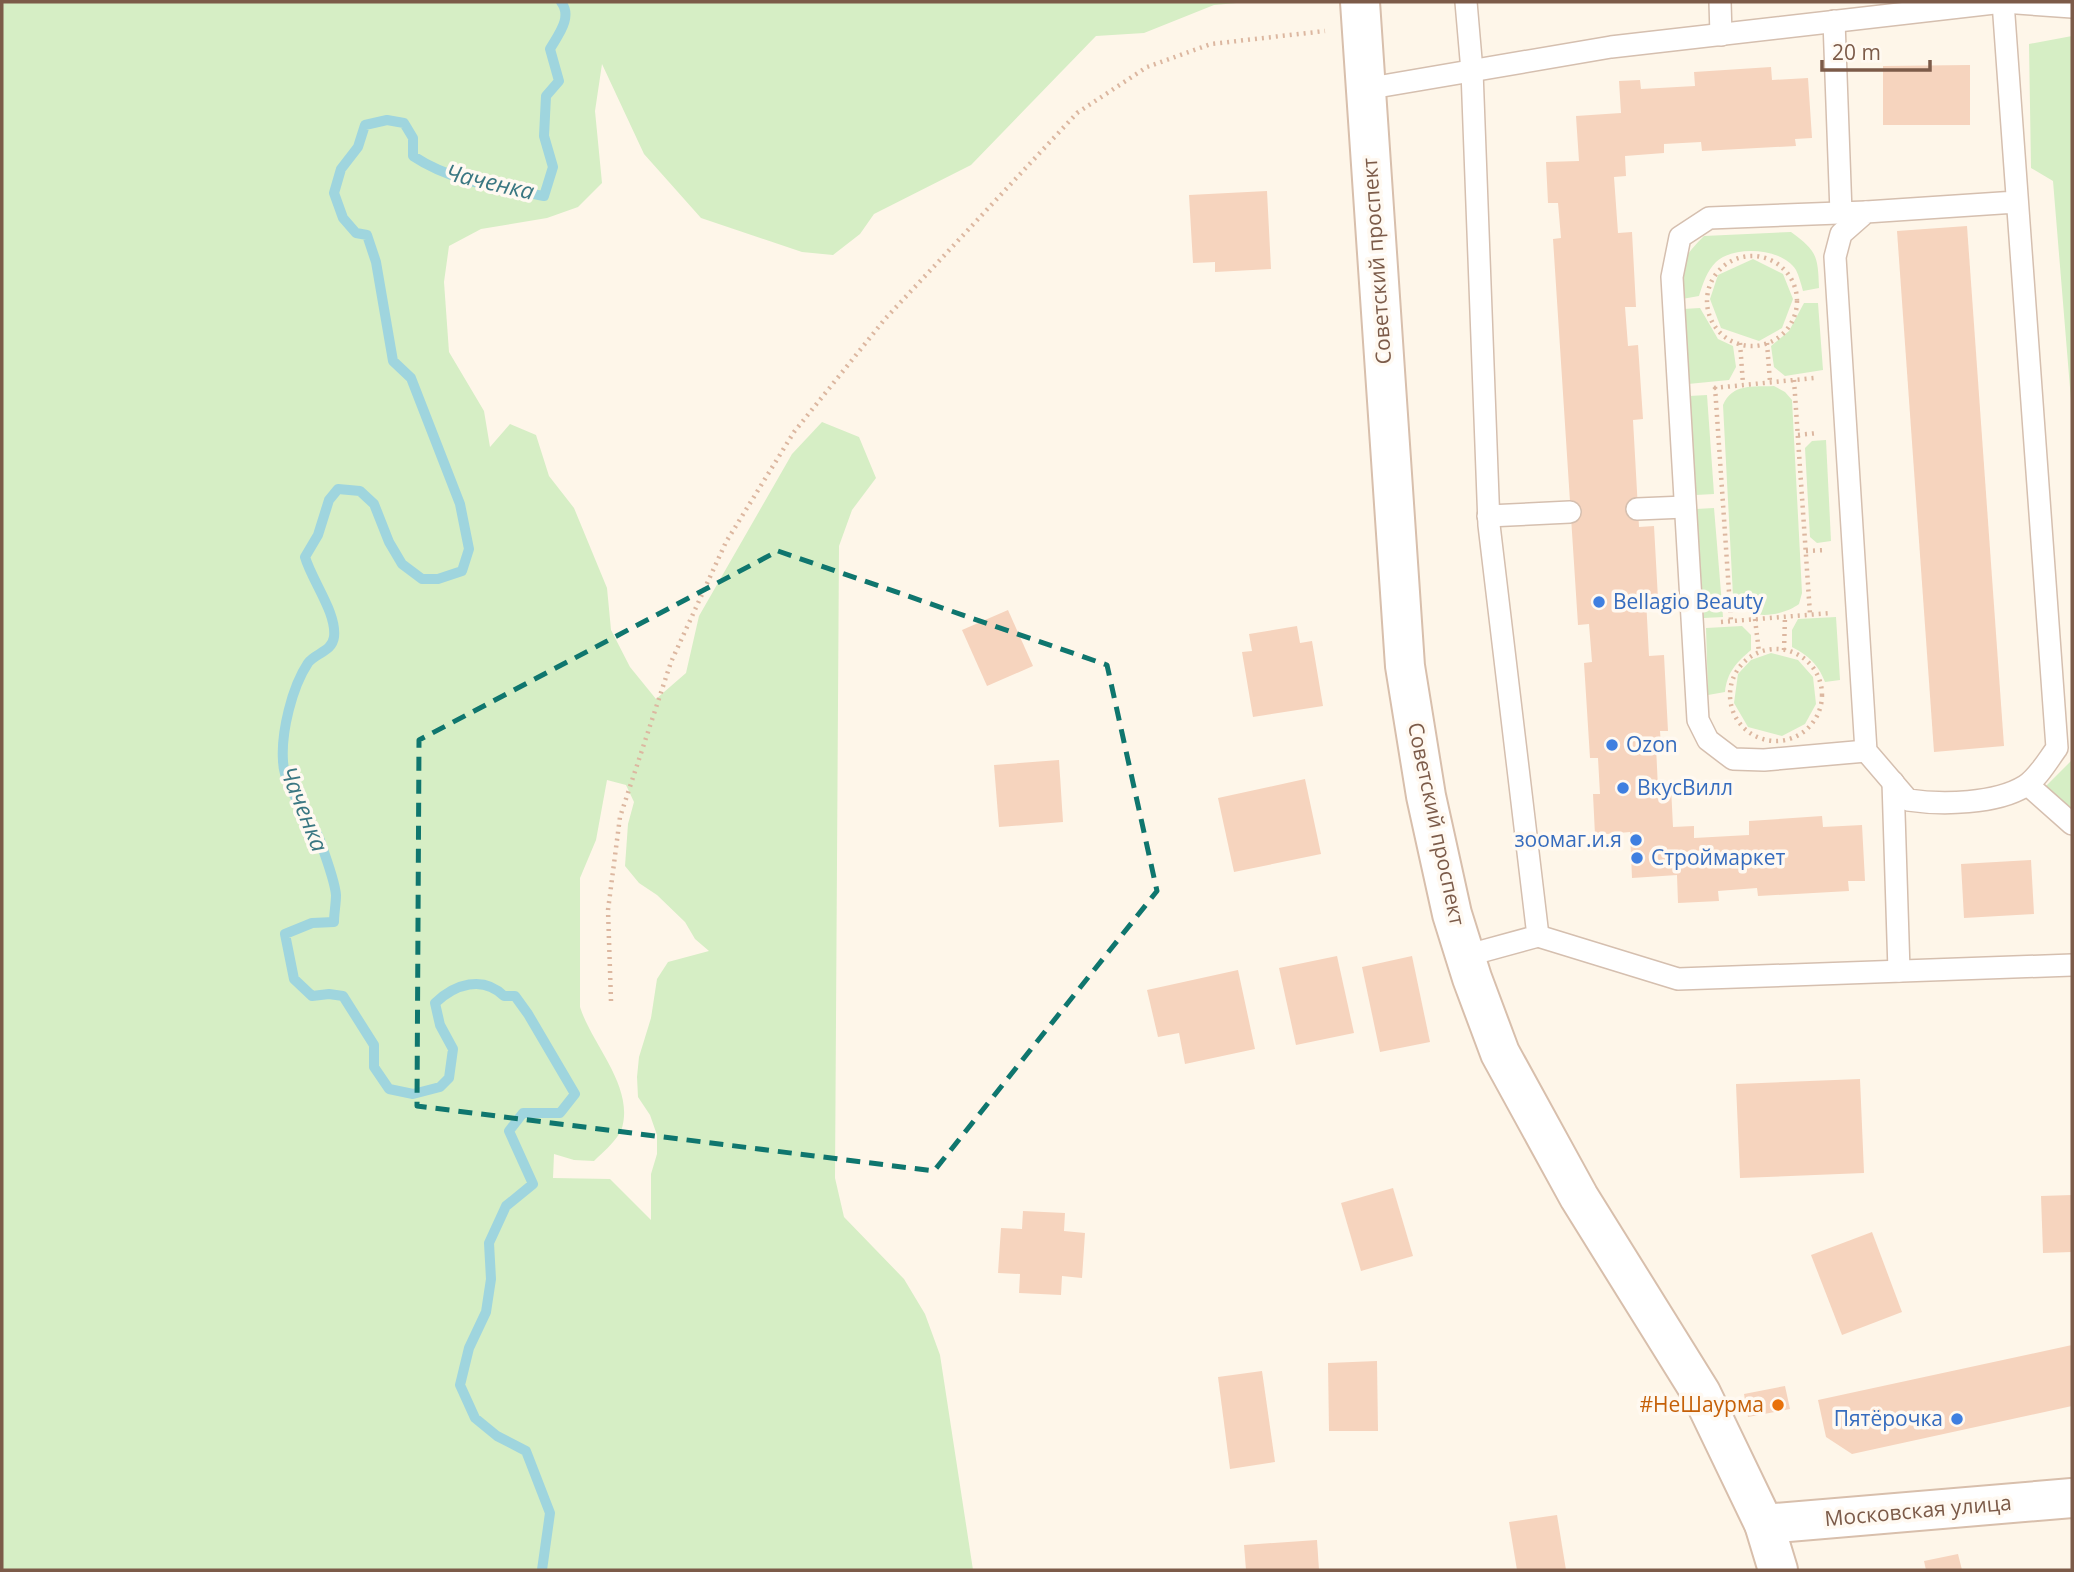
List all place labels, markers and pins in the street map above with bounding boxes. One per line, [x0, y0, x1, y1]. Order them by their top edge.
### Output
place label: Bellagio Beauty [1613, 587, 1764, 615]
marker: Bellagio Beauty [1591, 594, 1607, 610]
place label: Ozon [1626, 730, 1678, 758]
marker: Ozon [1604, 737, 1620, 753]
place label: ВкусВилл [1637, 773, 1733, 801]
marker: ВкусВилл [1615, 780, 1631, 796]
place label: зоомаг.и.я [1514, 825, 1622, 853]
marker: зоомаг.и.я [1628, 832, 1644, 848]
place label: Строймаркет [1651, 843, 1786, 871]
marker: Строймаркет [1629, 850, 1645, 866]
place label: #НеШаурма [1639, 1390, 1764, 1418]
marker: #НеШаурма [1770, 1397, 1786, 1413]
place label: Пятёрочка [1834, 1404, 1943, 1432]
marker: Пятёрочка [1949, 1411, 1965, 1427]

